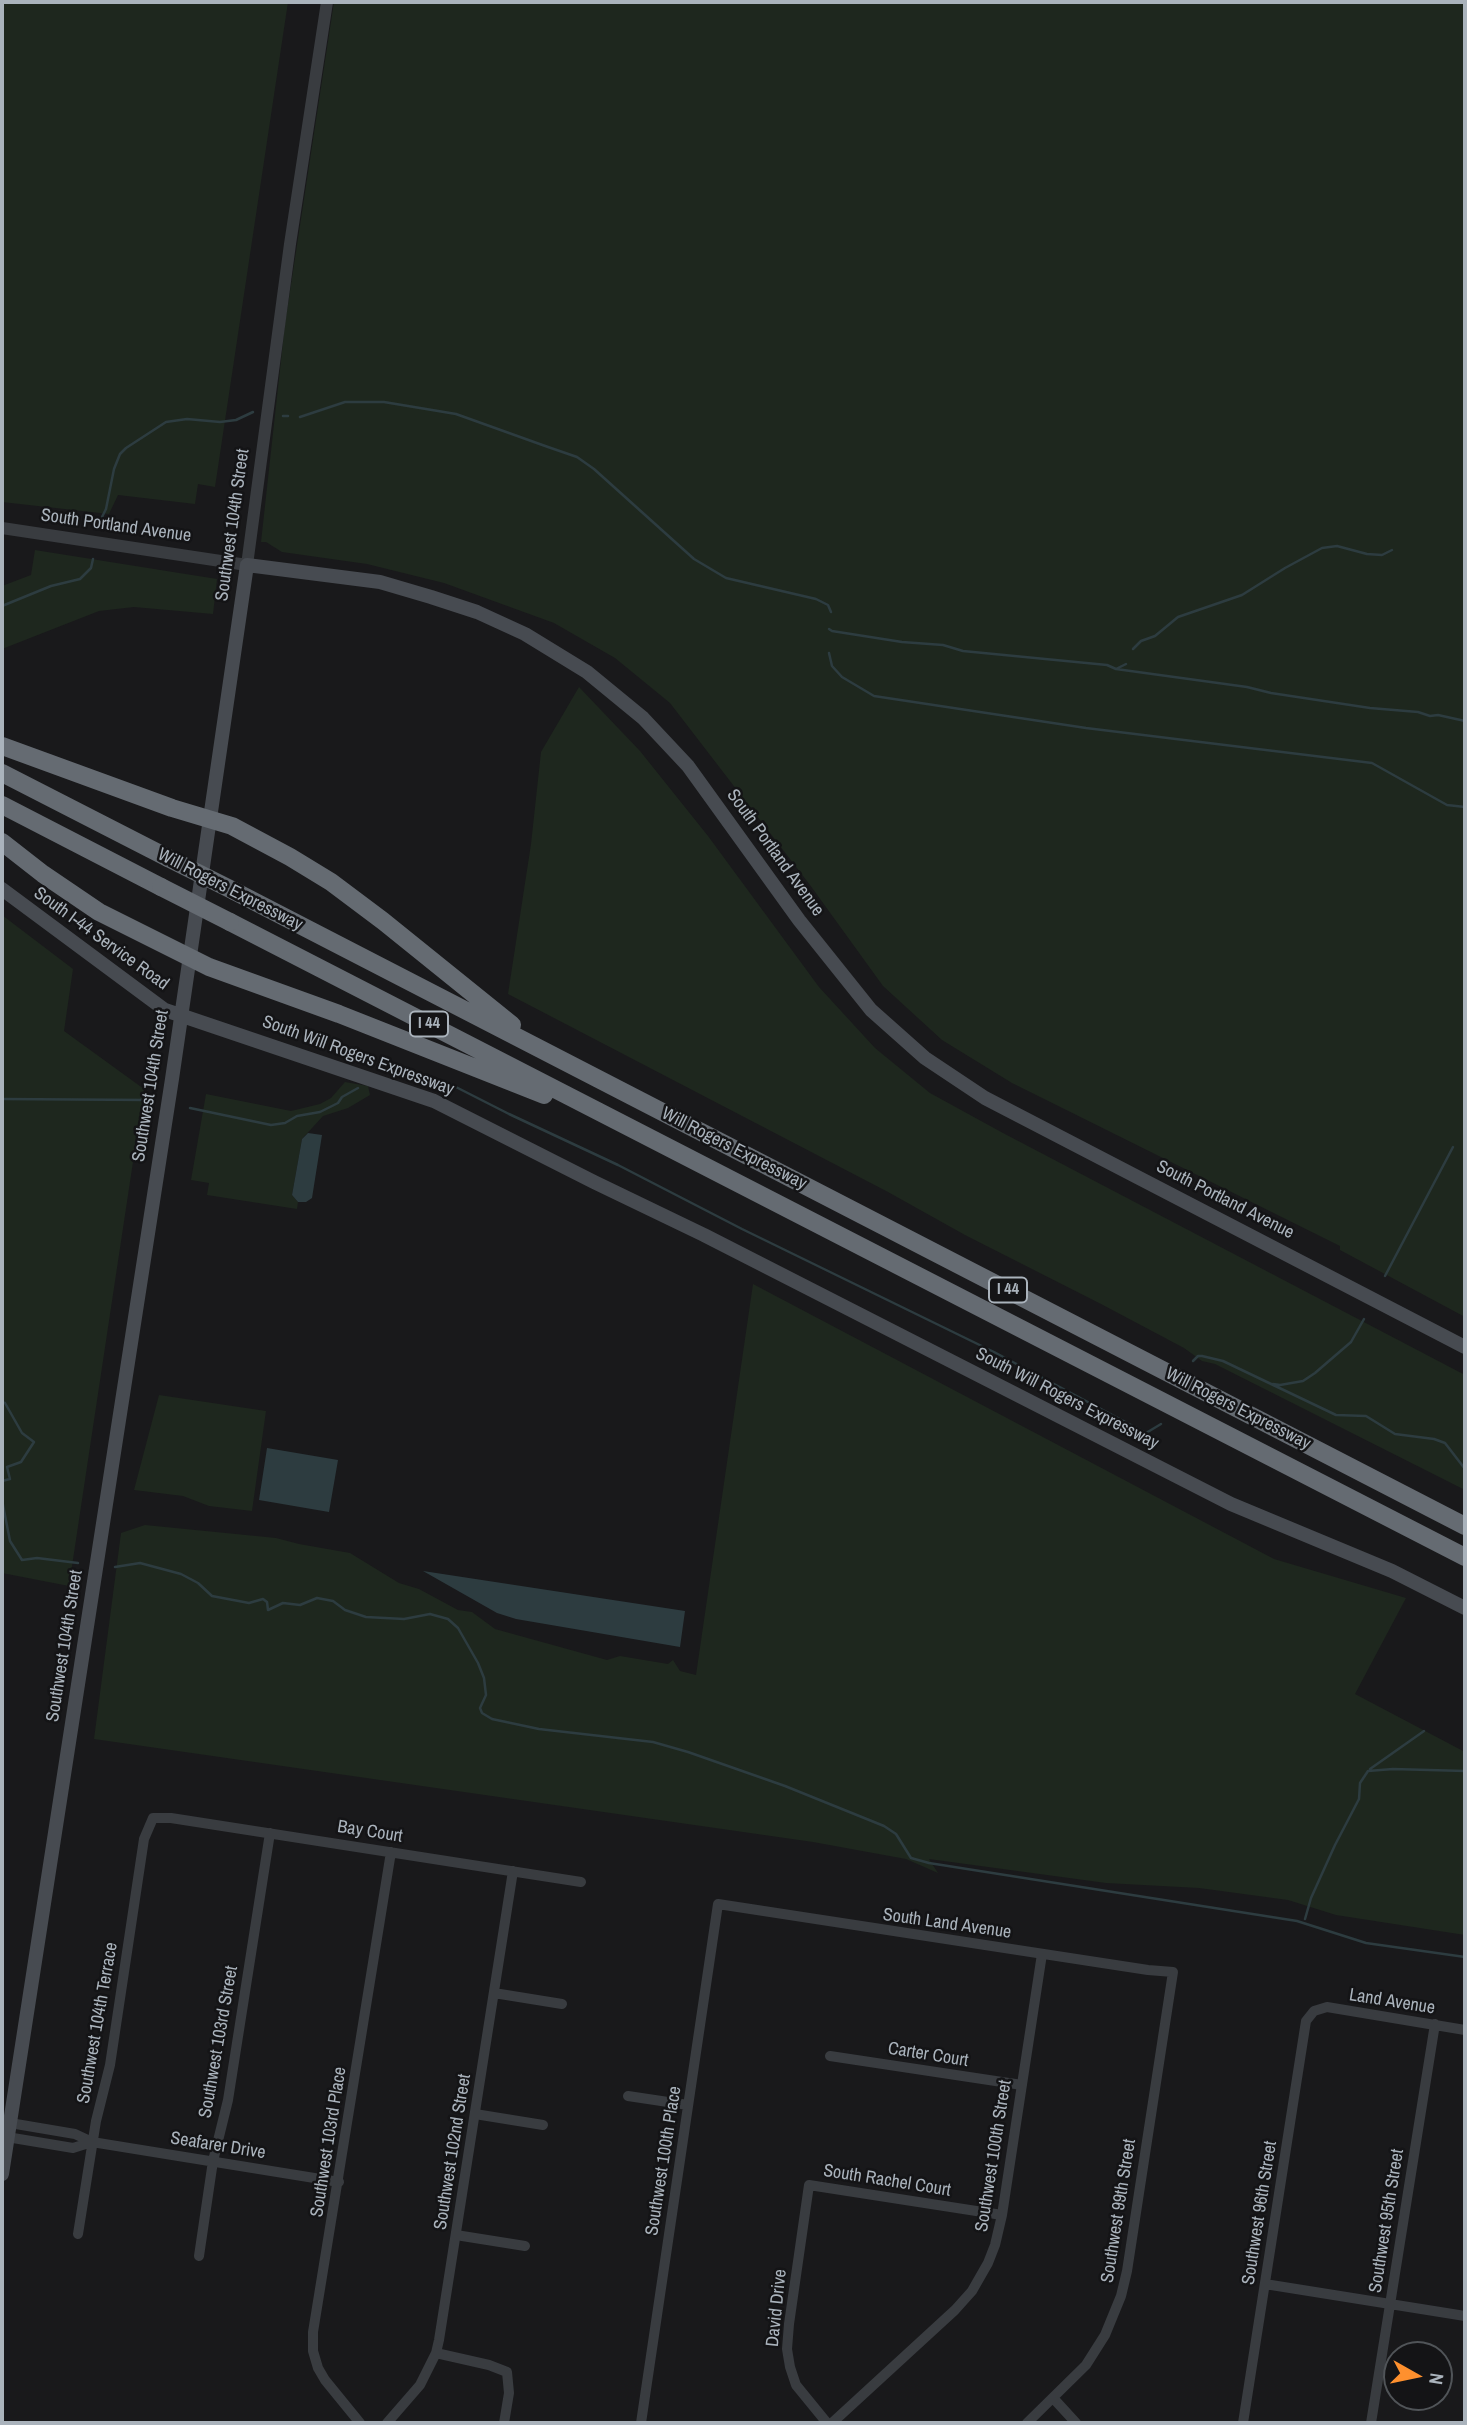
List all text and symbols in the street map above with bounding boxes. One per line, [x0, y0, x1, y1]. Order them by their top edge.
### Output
street label: Southwest 104th Street [212, 448, 254, 602]
street label: South Portland Avenue [39, 505, 193, 547]
street label: South Portland Avenue [722, 785, 828, 921]
street label: Will Rogers Expressway [154, 844, 306, 936]
street label: South I-44 Service Road [29, 883, 173, 995]
street label: Southwest 104th Street [128, 1009, 174, 1163]
street label: South Will Rogers Expressway [259, 1011, 457, 1101]
road number: I 44 [410, 1012, 448, 1036]
street label: Will Rogers Expressway [658, 1103, 810, 1195]
street label: South Portland Avenue [1153, 1156, 1297, 1244]
road number: I 44 [989, 1278, 1027, 1302]
street label: South Will Rogers Expressway [972, 1343, 1162, 1455]
street label: Will Rogers Expressway [1162, 1363, 1314, 1455]
street label: Southwest 104th Street [42, 1569, 88, 1723]
street label: Bay Court [336, 1816, 404, 1848]
street label: South Land Avenue [881, 1904, 1013, 1944]
street label: Southwest 104th Terrace [73, 1941, 123, 2105]
street label: Southwest 103rd Street [195, 1964, 243, 2120]
street label: Land Avenue [1347, 1985, 1437, 2019]
street label: Carter Court [886, 2038, 970, 2072]
street label: Southwest 103rd Place [306, 2065, 352, 2219]
street label: Southwest 102nd Street [430, 2073, 476, 2231]
street label: Southwest 100th Street [971, 2079, 1017, 2233]
street label: Southwest 100th Place [642, 2085, 686, 2237]
street label: Seafarer Drive [169, 2128, 267, 2164]
street label: Southwest 99th Street [1097, 2138, 1141, 2284]
street label: Southwest 96th Street [1238, 2140, 1282, 2286]
street label: Southwest 95th Street [1365, 2148, 1409, 2294]
street label: South Rachel Court [822, 2160, 952, 2202]
street label: David Drive [762, 2268, 792, 2348]
north arrow [1383, 2341, 1453, 2411]
text: N [1423, 2371, 1450, 2387]

